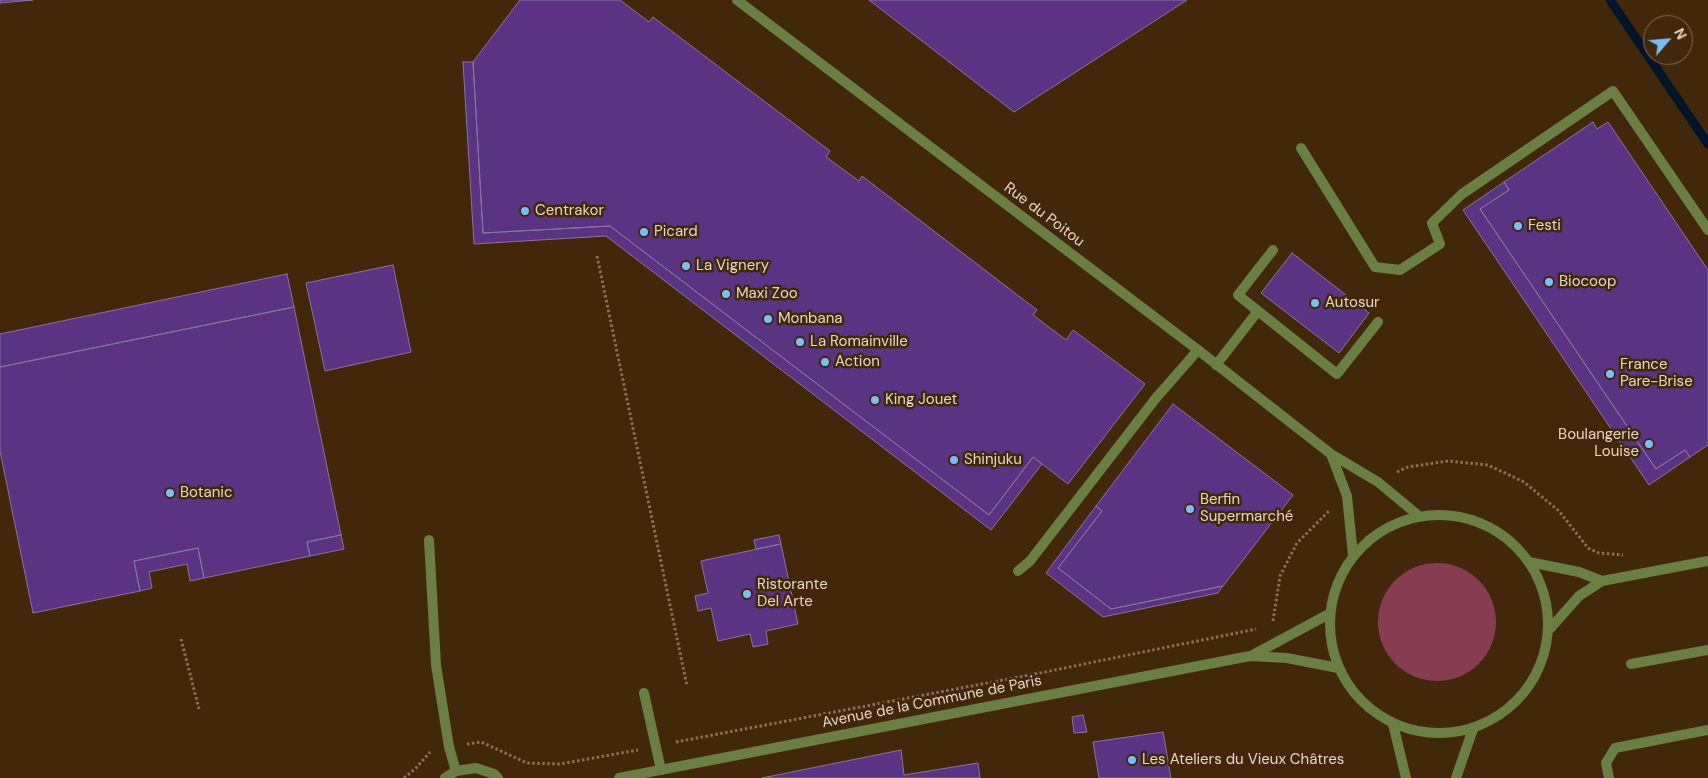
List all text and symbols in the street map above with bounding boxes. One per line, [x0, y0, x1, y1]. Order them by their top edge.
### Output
north arrow [1643, 15, 1693, 65]
text: N [1670, 25, 1691, 42]
street label: Rue du Poitou [1000, 179, 1088, 251]
place label: Centrakor [535, 202, 604, 220]
marker: Centrakor [519, 205, 531, 217]
place label: Festi [1528, 217, 1561, 235]
marker: Festi [1512, 220, 1524, 232]
place label: Picard [654, 223, 698, 241]
marker: Picard [638, 226, 650, 238]
place label: La Vignery [696, 257, 769, 275]
marker: La Vignery [680, 260, 692, 272]
place label: Biocoop [1559, 273, 1616, 291]
marker: Biocoop [1543, 276, 1555, 288]
place label: Maxi Zoo [736, 285, 798, 303]
marker: Maxi Zoo [720, 288, 732, 300]
place label: Autosur [1325, 294, 1380, 312]
marker: Autosur [1309, 297, 1321, 309]
place label: Monbana [778, 310, 842, 328]
marker: Monbana [762, 313, 774, 325]
place label: La Romainville [810, 333, 908, 351]
marker: La Romainville [794, 336, 806, 348]
place label: Action [835, 353, 880, 371]
marker: Action [819, 356, 831, 368]
place label: France Pare-Brise [1620, 356, 1693, 391]
marker: France Pare-Brise [1604, 368, 1616, 380]
place label: King Jouet [885, 391, 957, 409]
marker: King Jouet [869, 394, 881, 406]
place label: Boulangerie Louise [1558, 426, 1639, 461]
marker: Boulangerie Louise [1643, 438, 1655, 450]
place label: Shinjuku [964, 451, 1022, 469]
marker: Shinjuku [948, 454, 960, 466]
place label: Botanic [180, 484, 232, 502]
marker: Botanic [164, 487, 176, 499]
place label: Berfin Supermarché [1200, 491, 1293, 526]
marker: Berfin Supermarché [1184, 503, 1196, 515]
place label: Ristorante Del Arte [757, 576, 828, 611]
marker: Ristorante Del Arte [741, 588, 753, 600]
street label: Avenue de la Commune de Paris [821, 672, 1043, 732]
place label: Les Ateliers du Vieux Châtres [1142, 751, 1344, 769]
marker: Les Ateliers du Vieux Châtres [1126, 754, 1138, 766]

